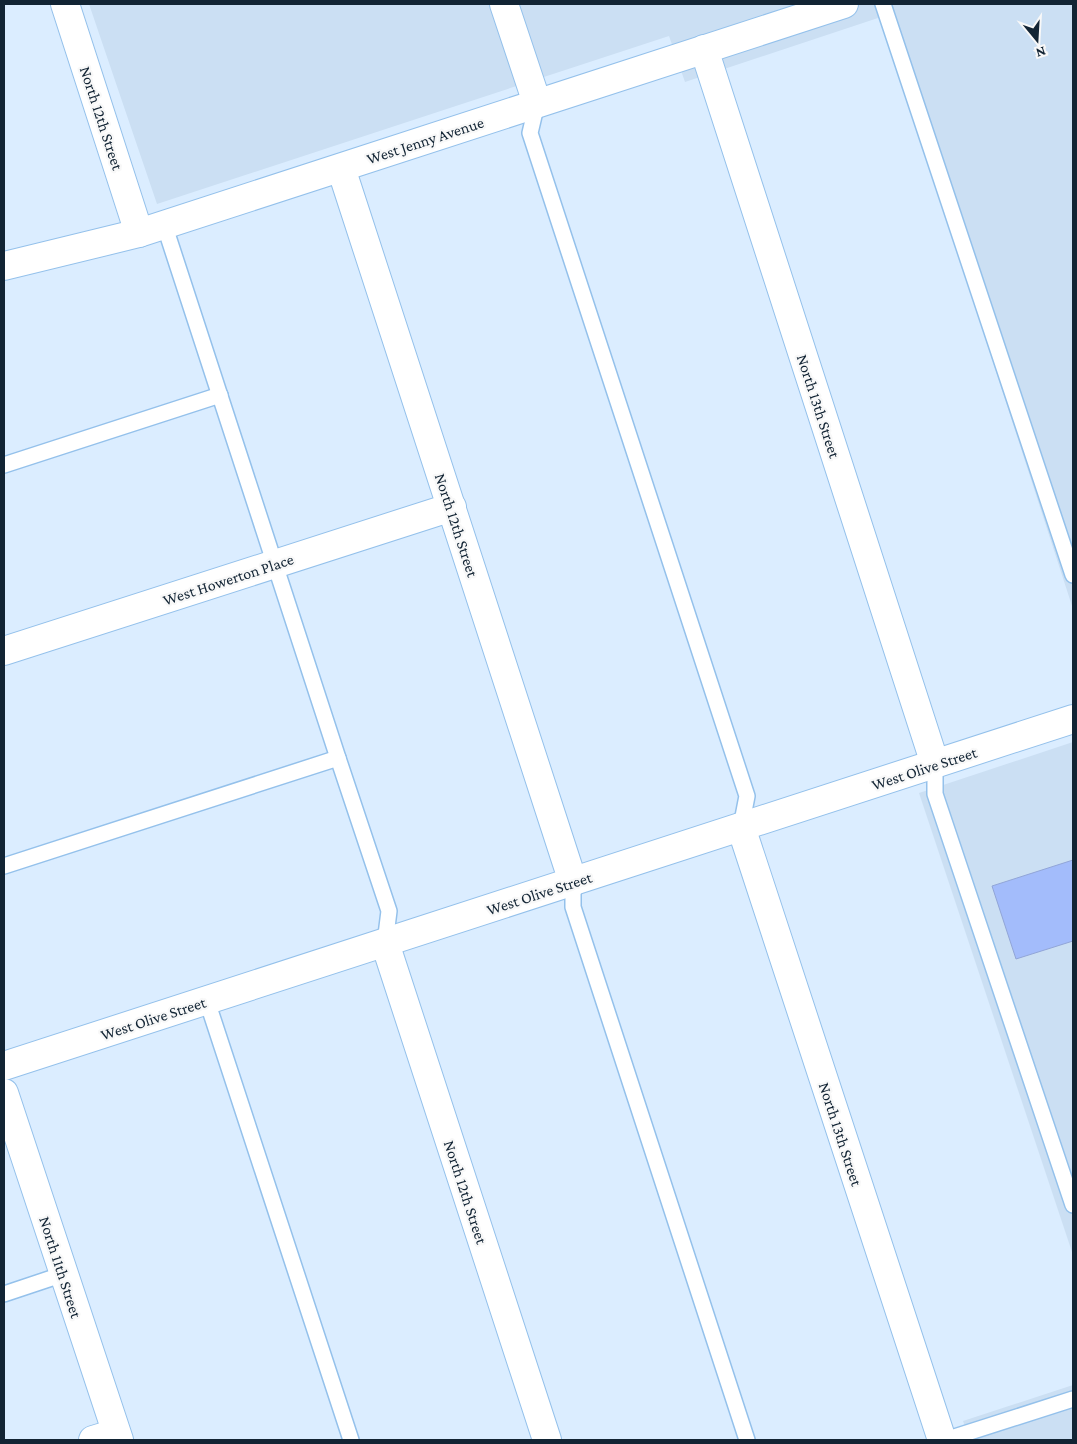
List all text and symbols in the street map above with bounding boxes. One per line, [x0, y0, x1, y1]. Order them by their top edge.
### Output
north arrow [1012, 15, 1062, 65]
text: N [1034, 43, 1048, 62]
street label: North 12th Street [77, 64, 127, 173]
street label: West Jenny Avenue [364, 114, 486, 168]
street label: North 13th Street [794, 352, 844, 461]
street label: North 12th Street [432, 471, 482, 580]
street label: West Howerton Place [161, 550, 296, 609]
street label: West Olive Street [869, 743, 980, 793]
street label: West Olive Street [484, 868, 595, 918]
street label: West Olive Street [98, 993, 209, 1043]
street label: North 13th Street [816, 1080, 866, 1189]
street label: North 12th Street [441, 1138, 491, 1247]
street label: North 11th Street [36, 1214, 85, 1321]

